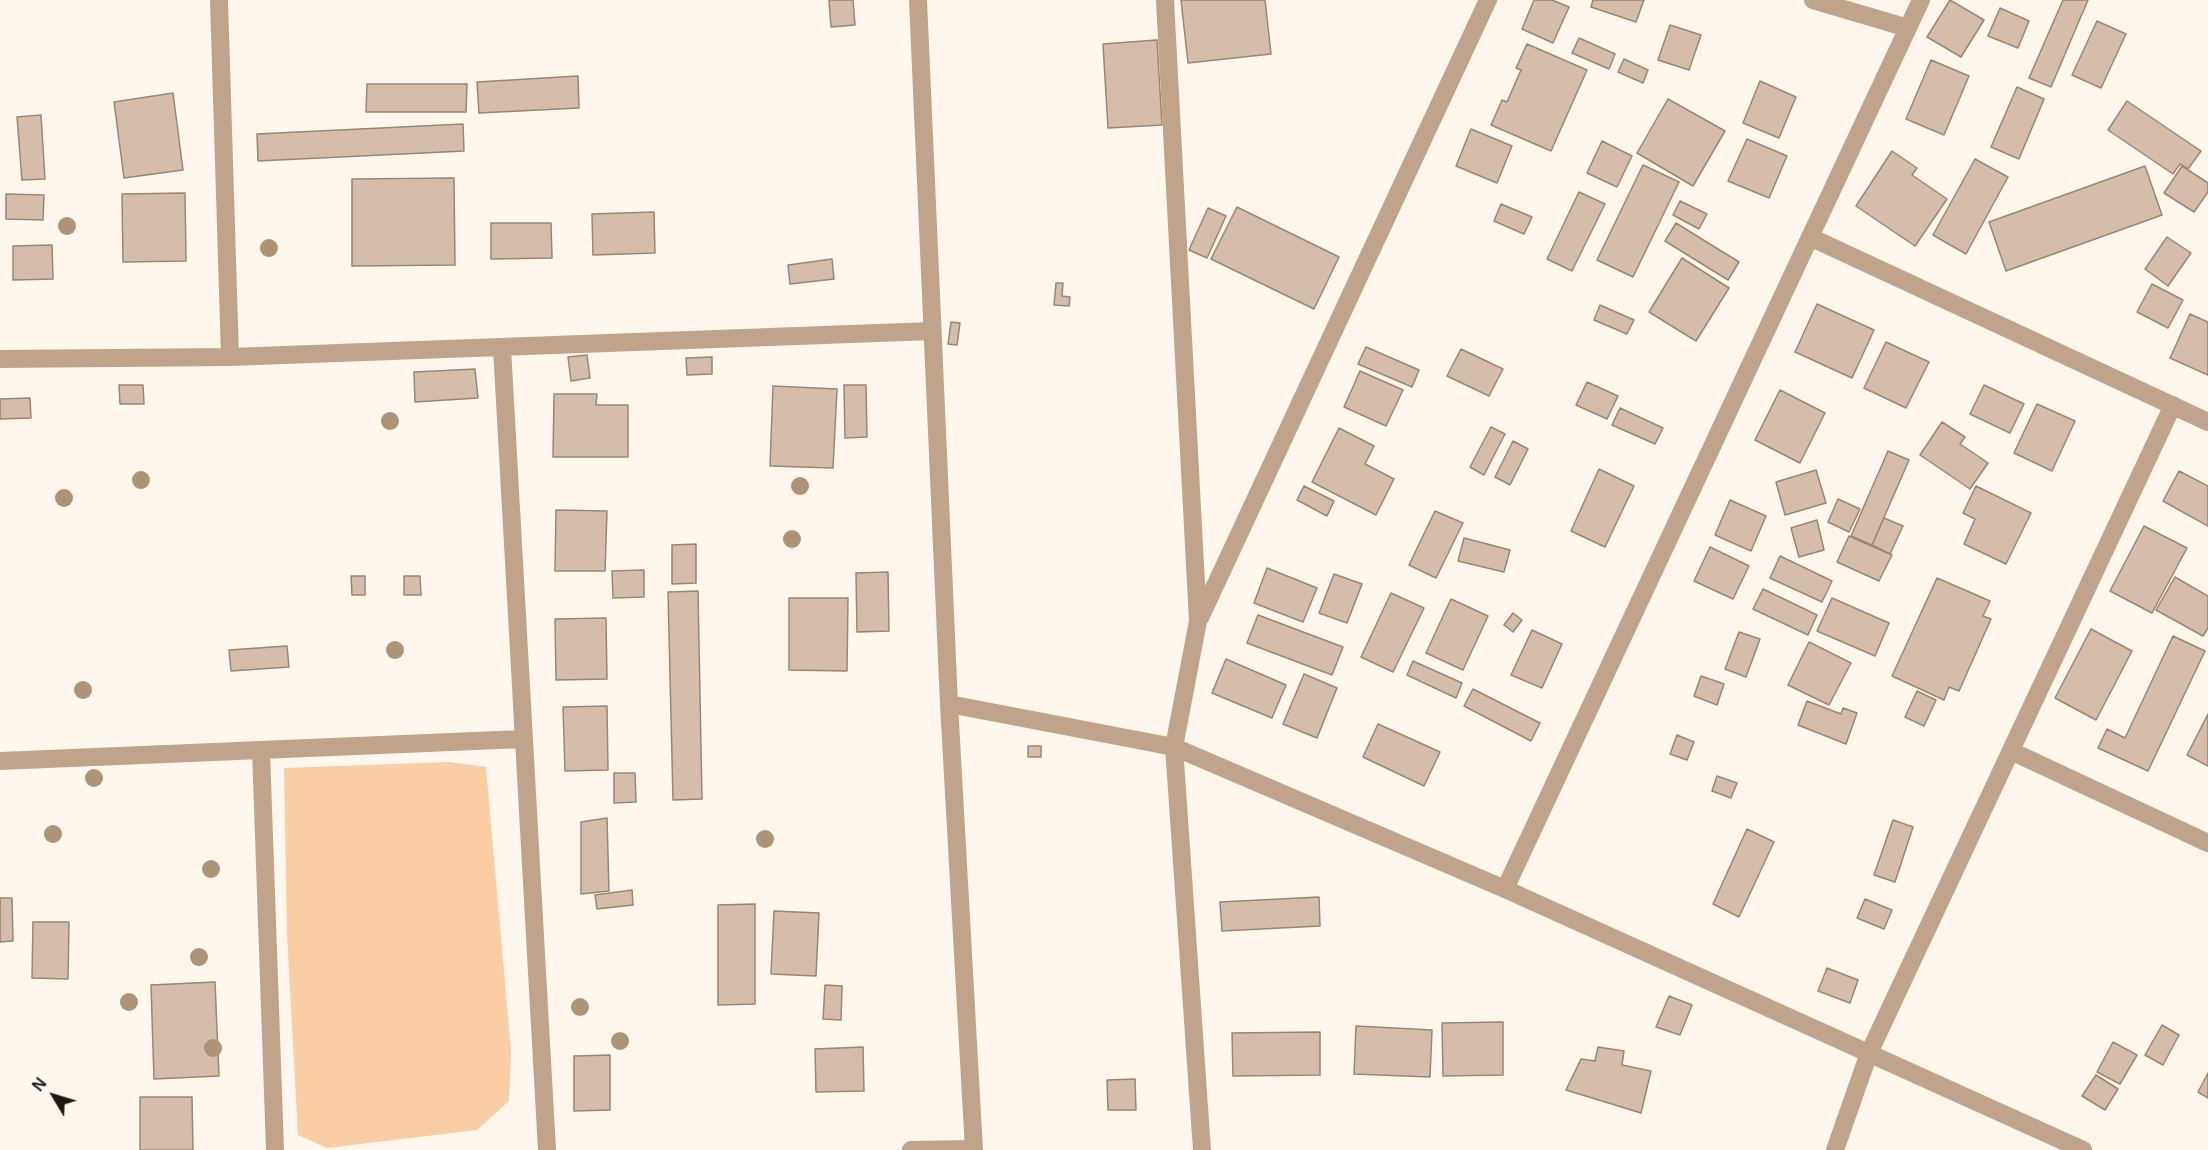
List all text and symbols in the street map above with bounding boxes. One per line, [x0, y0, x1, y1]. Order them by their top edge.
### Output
north arrow [24, 1066, 84, 1126]
text: N [29, 1075, 50, 1094]

